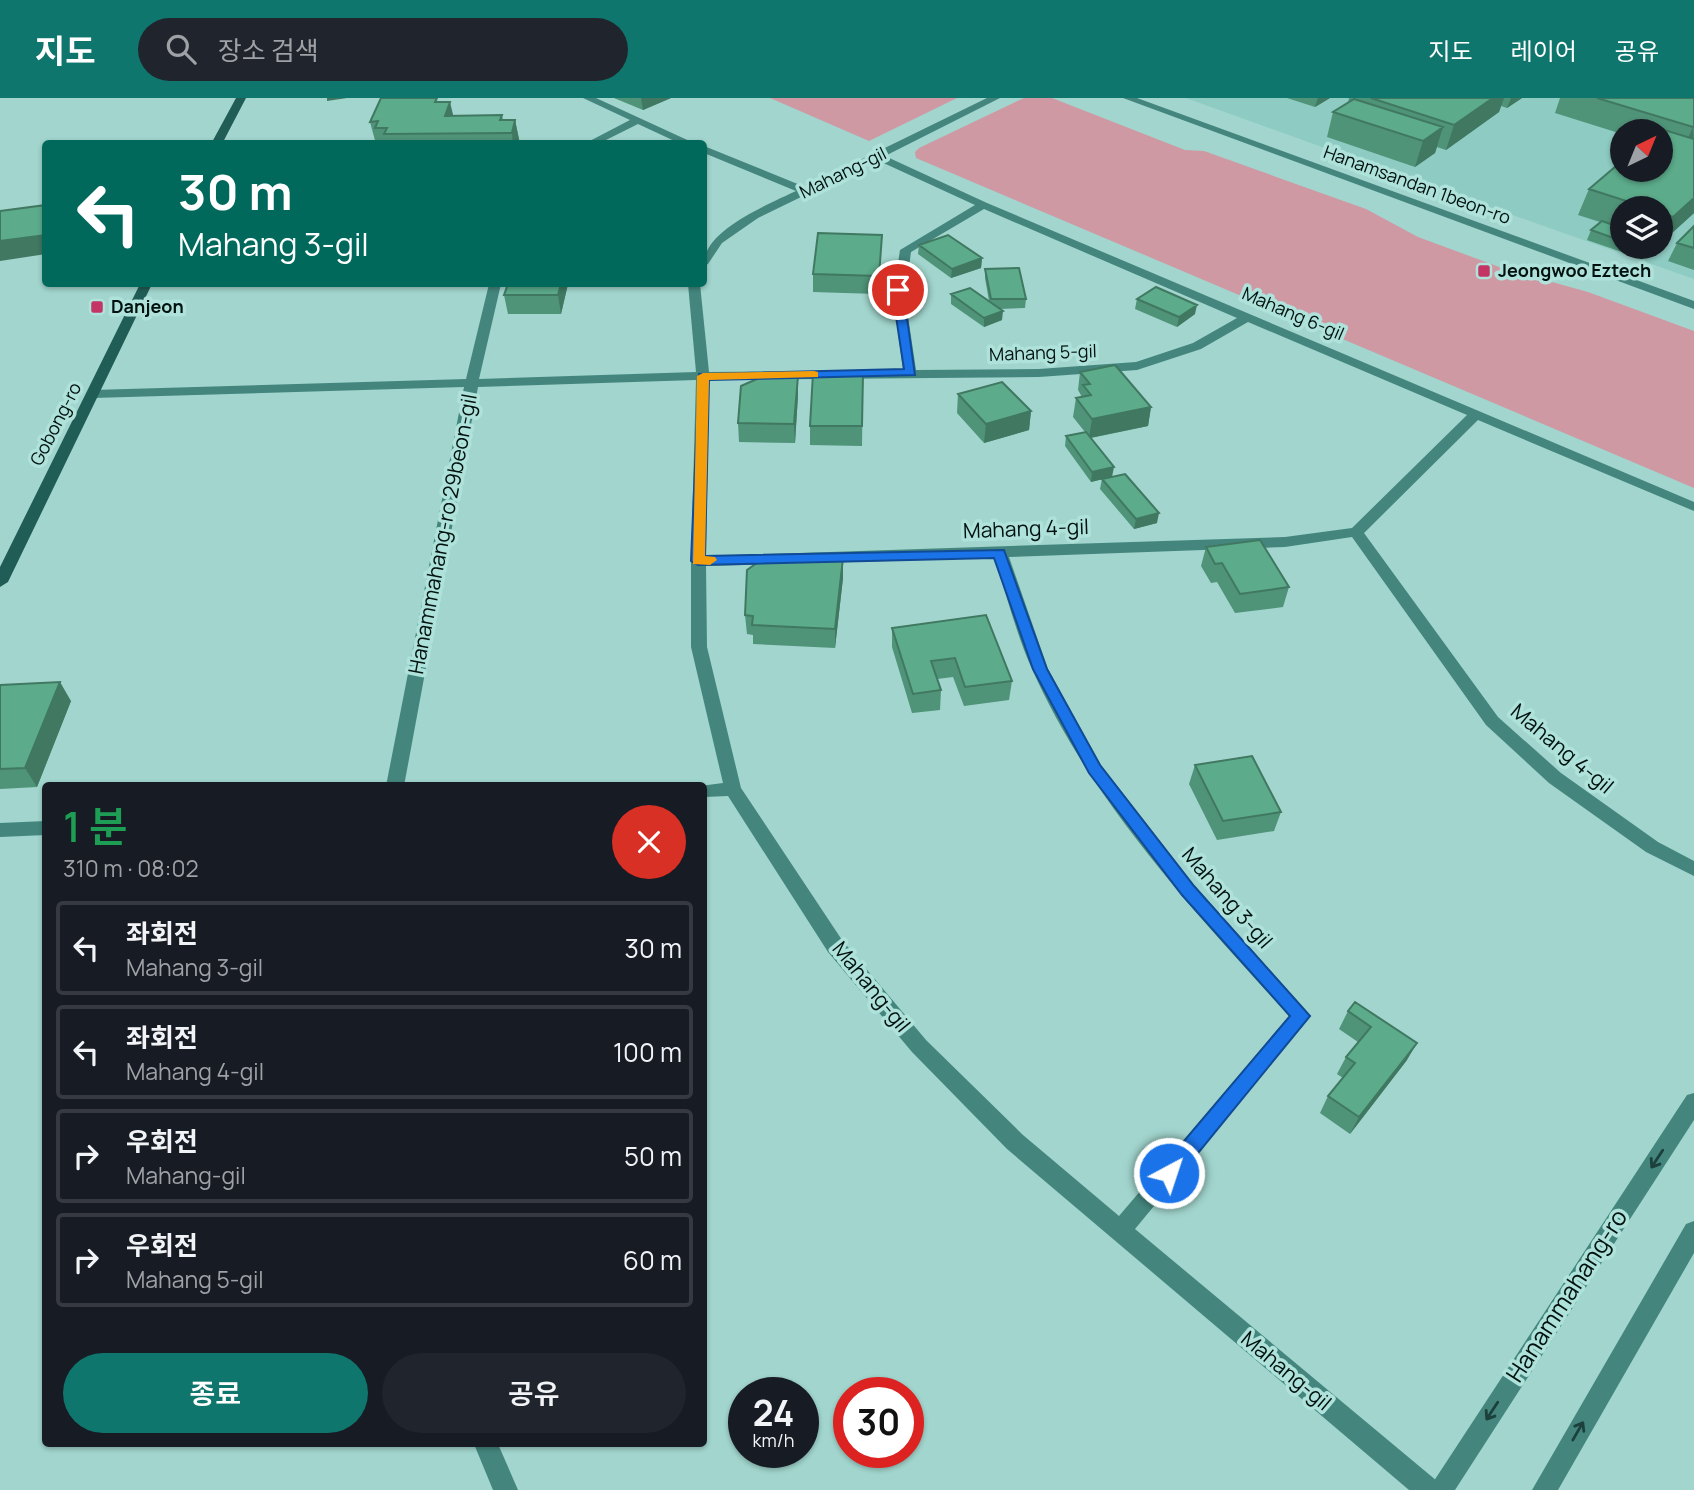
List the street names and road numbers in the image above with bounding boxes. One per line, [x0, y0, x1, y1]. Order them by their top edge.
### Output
street label: Hanamsandan 1beon-ro [1321, 139, 1514, 229]
street label: Mahang-gil [795, 141, 890, 203]
street label: Mahang 6-gil [1239, 281, 1348, 345]
street label: Mahang 5-gil [989, 338, 1097, 366]
street label: Gobong-ro [24, 378, 86, 469]
street label: Hanammahang-ro 29beon-gil [401, 391, 483, 676]
street label: Mahang 4-gil [963, 512, 1089, 544]
street label: Mahang 4-gil [1505, 697, 1620, 799]
street label: Mahang 3-gil [1176, 841, 1279, 954]
street label: Mahang-gil [826, 935, 917, 1038]
street label: Hanammahang-ro [1497, 1202, 1634, 1388]
street label: Mahang-gil [1236, 1324, 1338, 1416]

